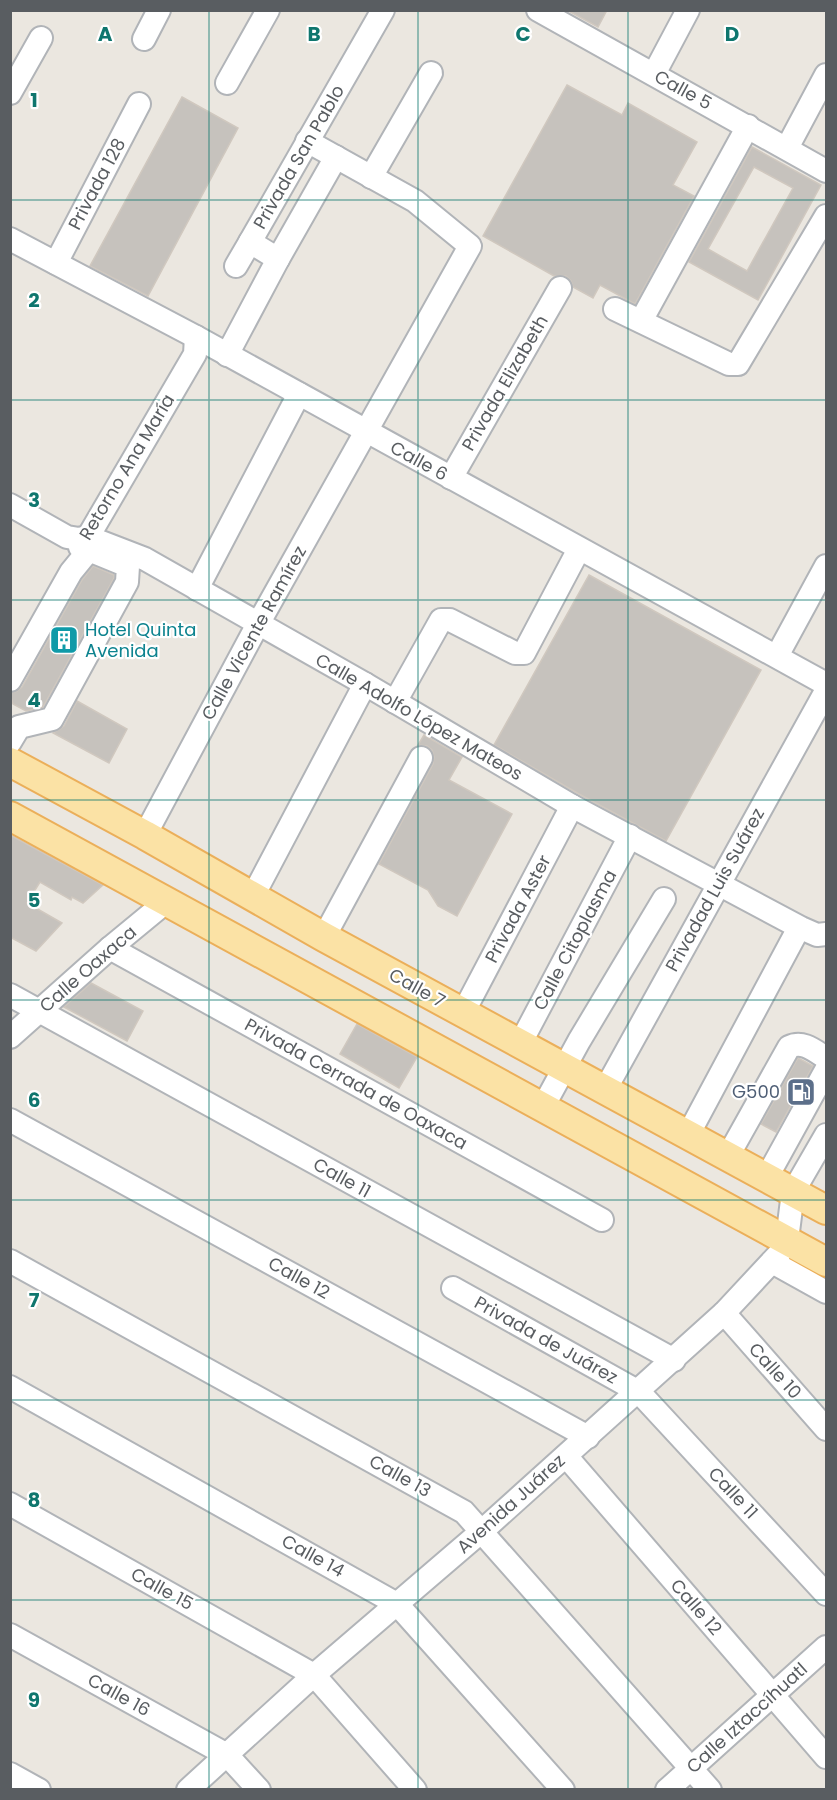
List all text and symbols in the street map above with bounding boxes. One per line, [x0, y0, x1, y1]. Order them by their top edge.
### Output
text: A [98, 20, 113, 48]
text: B [307, 20, 321, 48]
text: C [515, 20, 531, 48]
text: D [725, 20, 739, 48]
street label: Calle 5 [650, 64, 717, 116]
street label: Privada San Pablo [247, 80, 350, 233]
text: 1 [30, 86, 38, 114]
street label: Privada 128 [62, 134, 131, 234]
text: 2 [28, 286, 40, 314]
street label: Privada Elizabeth [456, 310, 554, 455]
street label: Retorno Ana María [73, 389, 180, 544]
street label: Calle 6 [386, 435, 453, 487]
text: 3 [28, 486, 40, 514]
street label: Calle Vicente Ramírez [195, 541, 312, 724]
place label: Hotel Quinta Avenida [85, 617, 196, 663]
building icon: Hotel Quinta Avenida [48, 624, 80, 656]
street label: Calle Adolfo López Mateos [311, 647, 527, 786]
text: 4 [27, 686, 41, 714]
street label: Privadad Luis Suárez [659, 803, 770, 976]
street label: Privada Aster [479, 850, 557, 967]
street label: Calle Citoplasma [527, 865, 622, 1015]
text: 5 [28, 886, 41, 914]
street label: Calle Oaxaca [34, 919, 142, 1018]
street label: Calle 7 [385, 962, 450, 1013]
street label: Privada Cerrada de Oaxaca [240, 1012, 472, 1155]
fuel station icon: G500 [785, 1076, 817, 1108]
place label: G500 [732, 1079, 780, 1104]
text: 6 [28, 1086, 40, 1114]
street label: Calle 11 [309, 1152, 376, 1204]
street label: Calle 12 [264, 1250, 335, 1305]
text: 7 [29, 1286, 40, 1314]
street label: Privada de Juárez [470, 1290, 622, 1389]
street label: Calle 10 [743, 1337, 807, 1404]
street label: Calle 13 [365, 1448, 436, 1503]
street label: Avenida Juárez [451, 1448, 570, 1559]
street label: Calle 11 [703, 1461, 764, 1524]
text: 8 [28, 1486, 40, 1514]
street label: Calle 14 [277, 1528, 349, 1583]
street label: Calle 15 [126, 1561, 198, 1616]
street label: Calle 12 [665, 1573, 728, 1640]
street label: Calle Iztaccíhuatl [681, 1657, 813, 1779]
street label: Calle 16 [83, 1667, 155, 1722]
text: 9 [28, 1686, 40, 1714]

